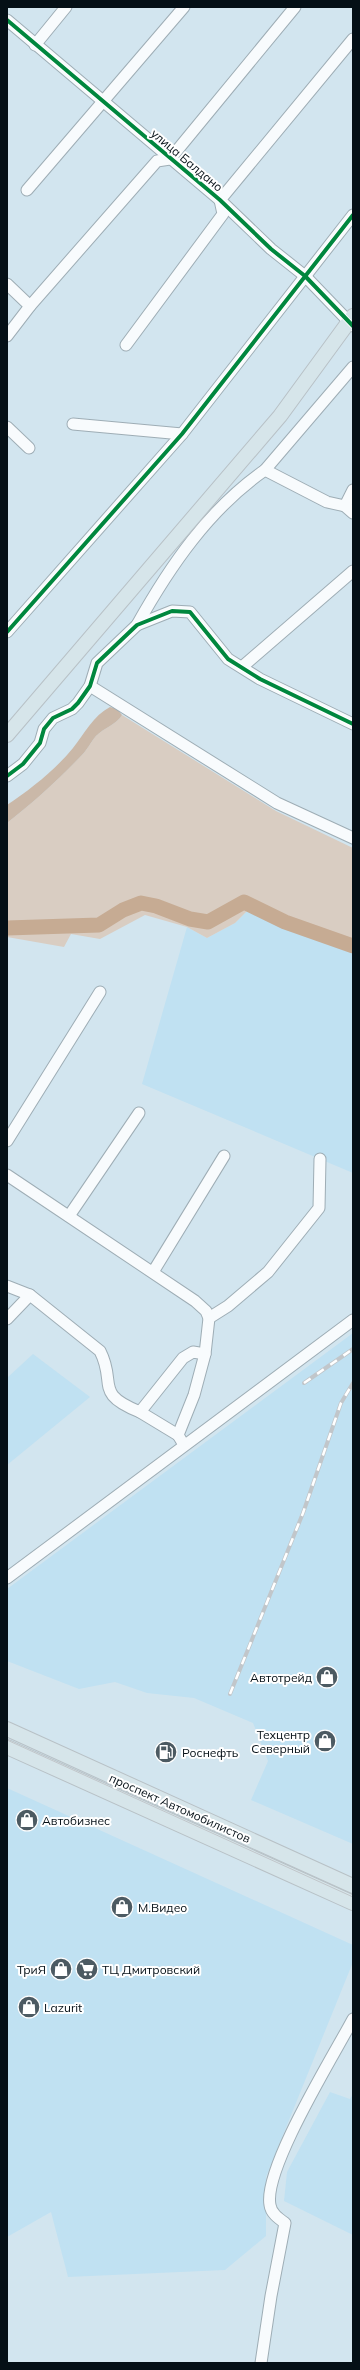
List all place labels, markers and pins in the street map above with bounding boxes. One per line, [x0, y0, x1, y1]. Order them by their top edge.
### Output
shop icon: Автотрейд [314, 1664, 340, 1690]
place label: Автотрейд [250, 1670, 312, 1685]
place label: Техцентр Северный [251, 1727, 310, 1756]
shop icon: Техцентр Северный [312, 1728, 338, 1754]
fuel station icon: Роснефть [153, 1739, 179, 1765]
place label: Роснефть [182, 1745, 239, 1760]
shop icon: Автобизнес [14, 1807, 40, 1833]
place label: Автобизнес [42, 1813, 110, 1828]
shop icon: М.Видео [109, 1894, 135, 1920]
place label: М.Видео [138, 1900, 187, 1915]
shop icon: ТриЯ [48, 1956, 74, 1982]
supermarket icon: ТЦ Дмитровский [74, 1956, 100, 1982]
place label: ТриЯ [17, 1962, 46, 1977]
place label: ТЦ Дмитровский [102, 1962, 200, 1977]
shop icon: Lazurit [16, 1994, 42, 2020]
place label: Lazurit [44, 2000, 82, 2015]

